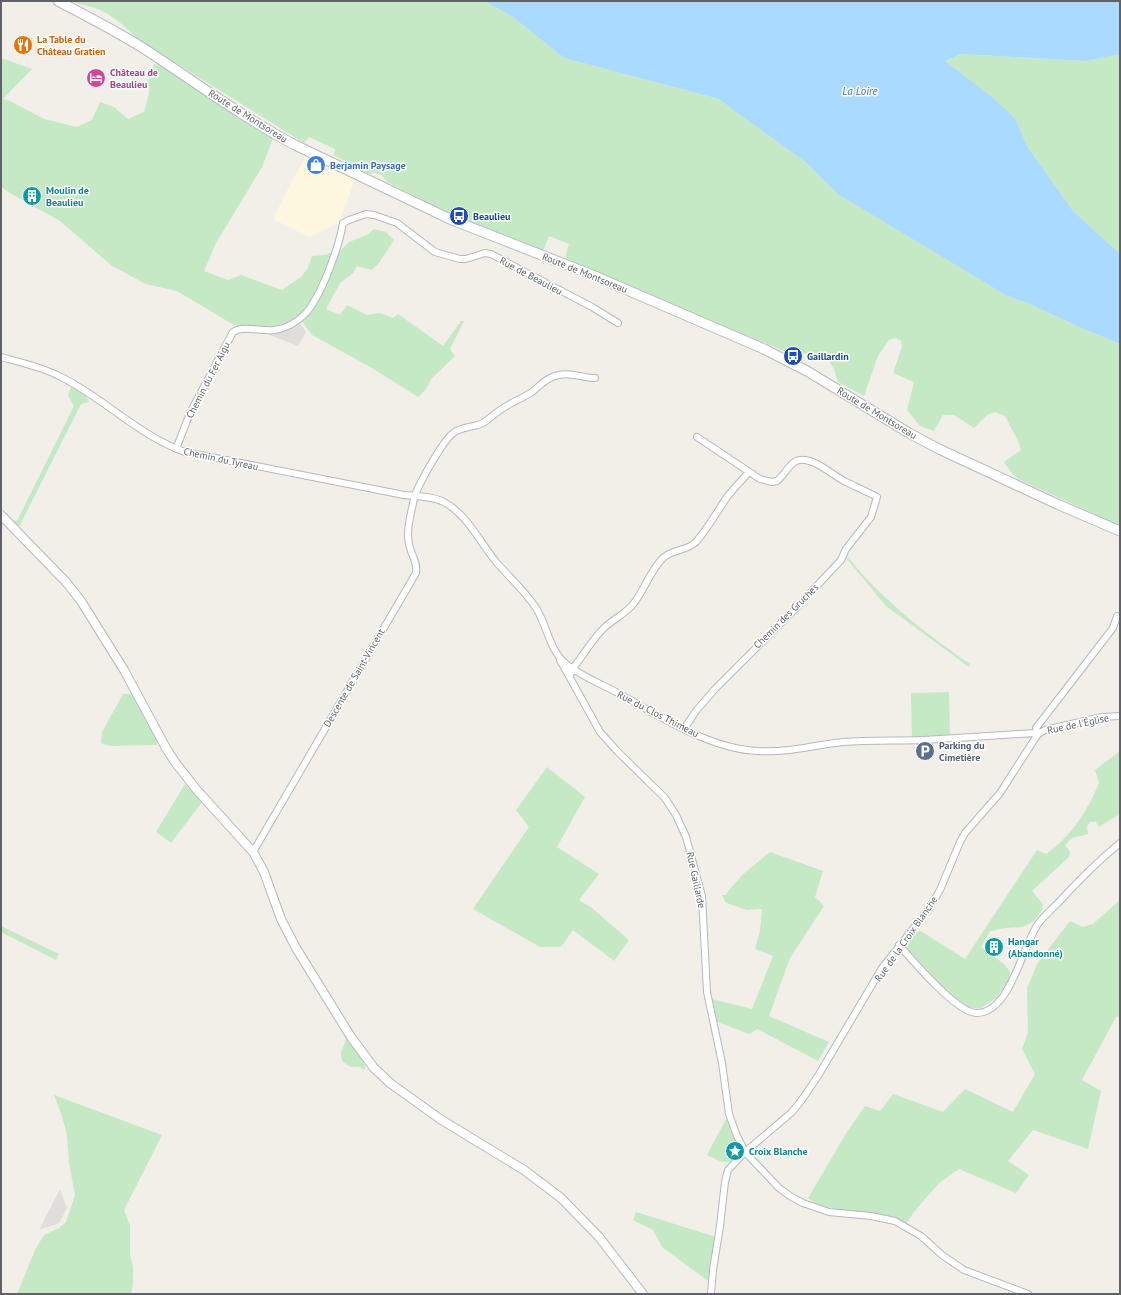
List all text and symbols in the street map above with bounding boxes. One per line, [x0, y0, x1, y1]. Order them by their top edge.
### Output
place label: La Table du Château Gratien [37, 33, 106, 58]
restaurant icon: La Table du Château Gratien [12, 34, 34, 56]
place label: Château de Beaulieu [110, 66, 158, 91]
hotel icon: Château de Beaulieu [85, 67, 107, 89]
water label: La Loire [842, 84, 878, 98]
street label: Route de Montsoreau [206, 86, 290, 146]
shop icon: Berjamin Paysage [305, 154, 327, 176]
place label: Berjamin Paysage [330, 159, 406, 172]
place label: Moulin de Beaulieu [46, 184, 89, 209]
building icon: Moulin de Beaulieu [21, 185, 43, 207]
bus stop icon: Beaulieu [448, 205, 470, 227]
place label: Beaulieu [473, 210, 510, 223]
street label: Route de Montsoreau [540, 250, 630, 296]
street label: Rue de Beaulieu [497, 254, 565, 298]
street label: Chemin du Fer Aigu [183, 340, 233, 420]
bus stop icon: Gaillardin [782, 345, 804, 367]
place label: Gaillardin [807, 350, 849, 363]
street label: Route de Montsoreau [835, 384, 919, 442]
street label: Chemin du Tyreau [182, 445, 260, 473]
street label: Chemin des Gruches [751, 581, 821, 651]
street label: Descente de Saint-Vincent [320, 626, 388, 730]
street label: Rue du Clos Thimeau [615, 688, 701, 740]
street label: Rue de l'Église [1046, 711, 1110, 737]
place label: Parking du Cimetière [939, 739, 985, 764]
parking icon: Parking du Cimetière [914, 740, 936, 762]
street label: Rue Gaillarde [684, 851, 708, 909]
street label: Rue de la Croix Blanche [872, 894, 940, 984]
place label: Hangar (Abandonné) [1008, 935, 1063, 960]
building icon: Hangar (Abandonné) [983, 936, 1005, 958]
place icon: Croix Blanche [724, 1140, 746, 1162]
place label: Croix Blanche [749, 1145, 808, 1158]

